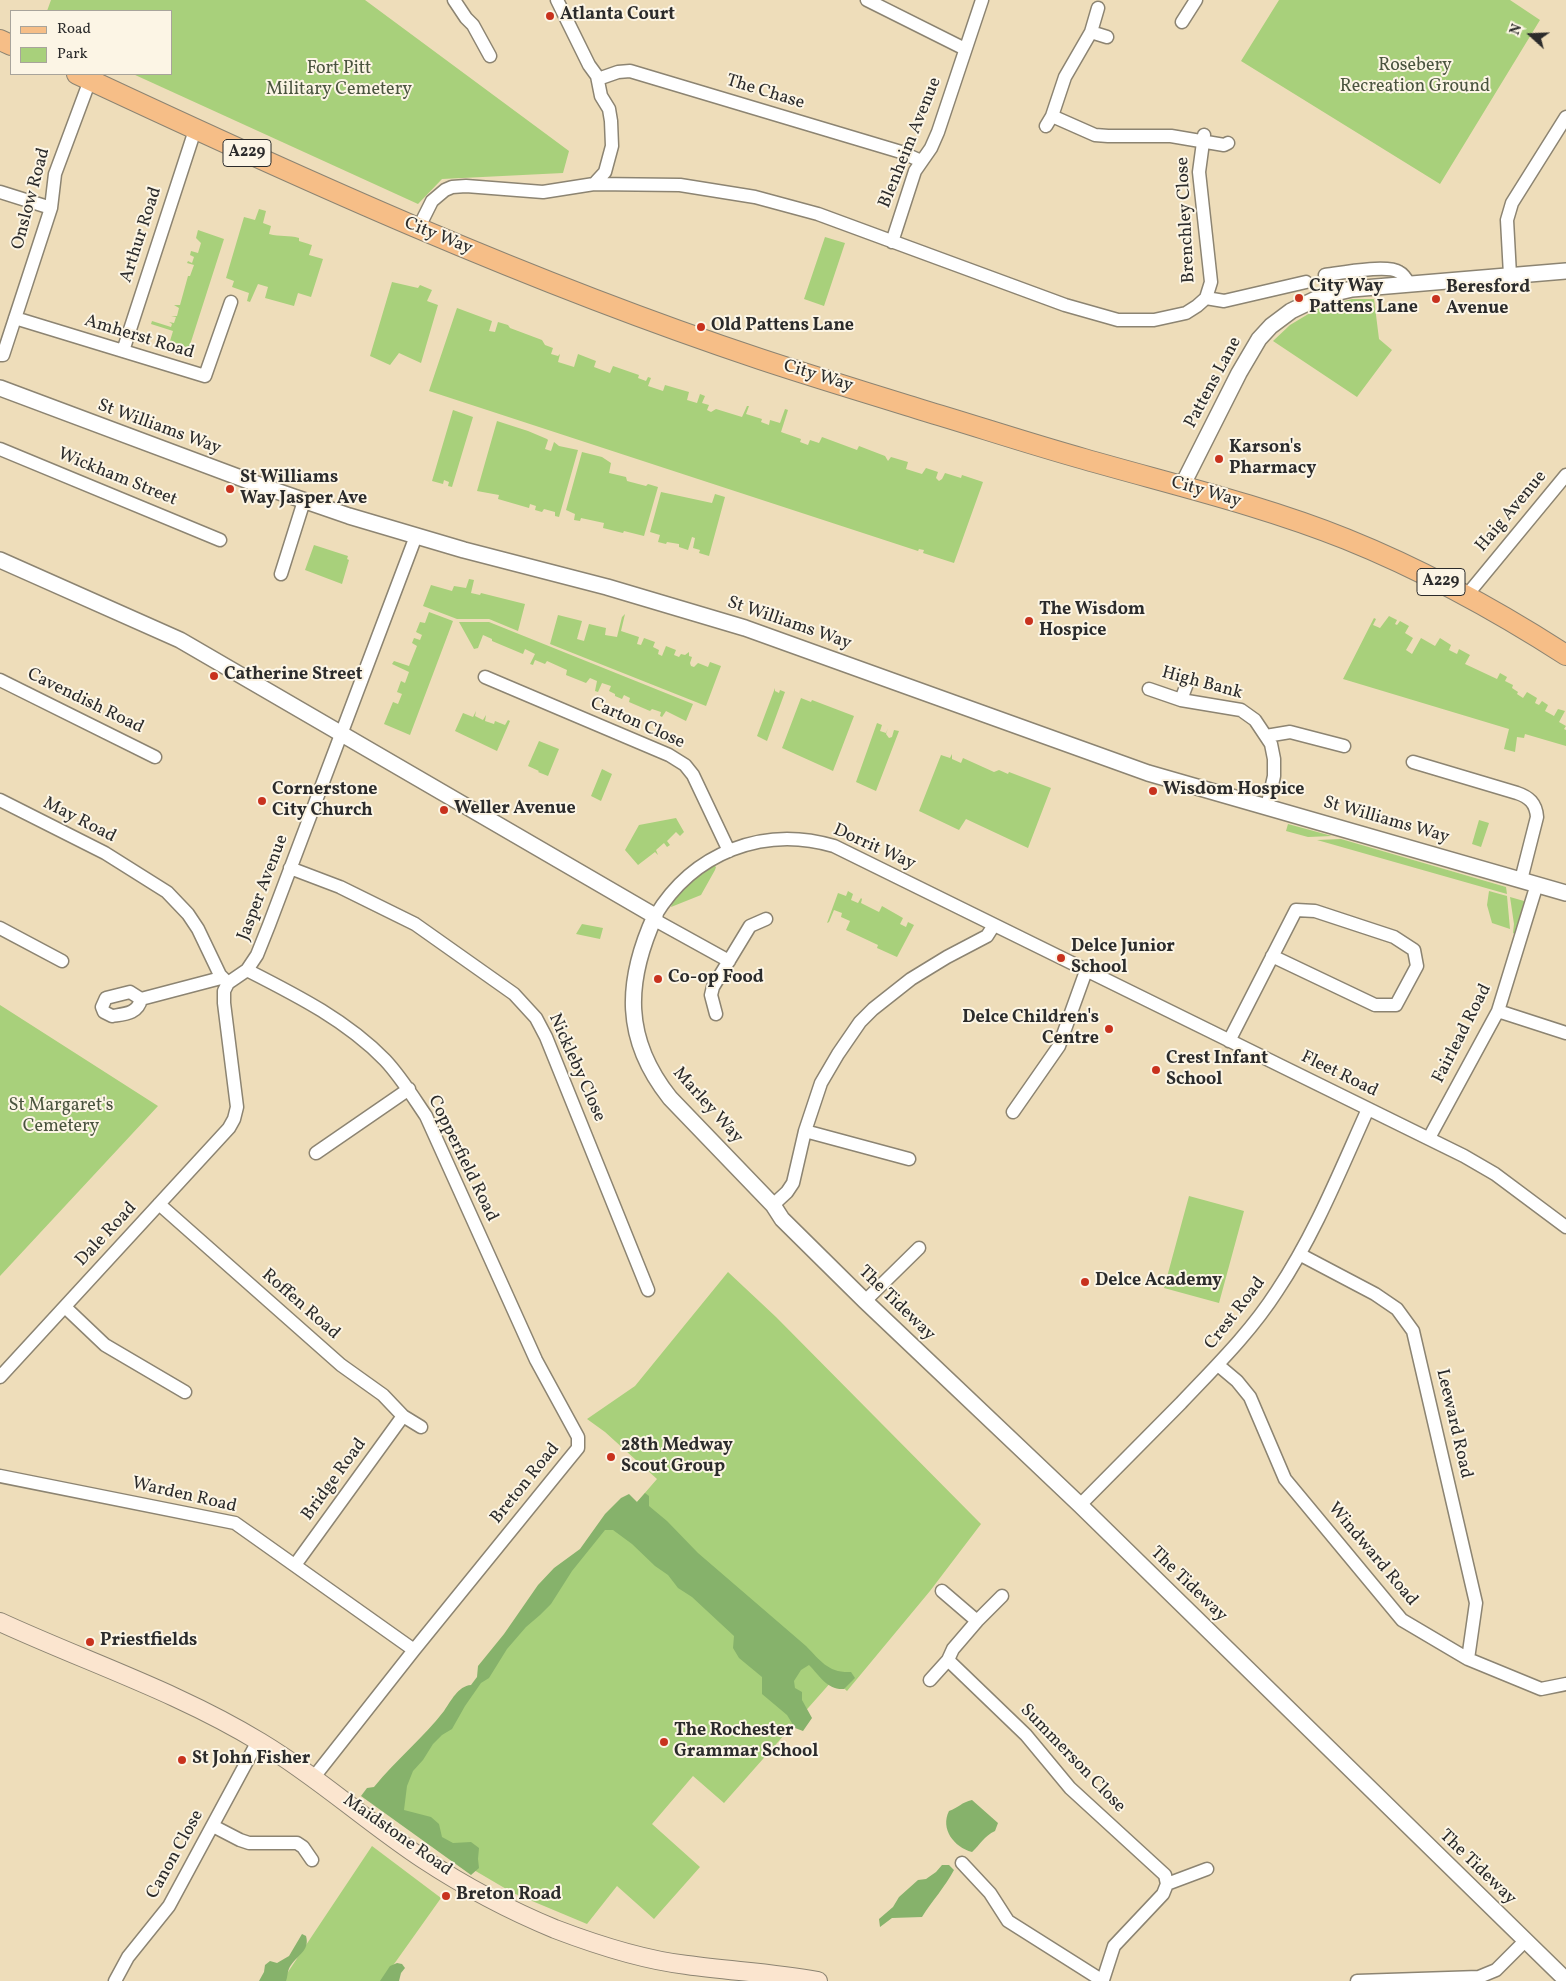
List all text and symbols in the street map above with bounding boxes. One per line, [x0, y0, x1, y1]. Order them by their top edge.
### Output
place label: Atlanta Court [560, 5, 675, 27]
legend [10, 10, 172, 75]
marker: Atlanta Court [544, 10, 556, 22]
north arrow [1506, 10, 1556, 60]
text: Road [57, 19, 91, 40]
text: N [1506, 22, 1527, 38]
text: Park [57, 44, 88, 65]
park label: Rosebery Recreation Ground [1340, 56, 1490, 98]
park label: Fort Pitt Military Cemetery [266, 59, 412, 102]
street label: The Chase [723, 71, 807, 115]
street label: Blenheim Avenue [875, 75, 947, 211]
road number: A229 [223, 140, 271, 167]
street label: Onslow Road [8, 146, 56, 252]
street label: Brenchley Close [1173, 156, 1201, 284]
street label: Arthur Road [116, 184, 168, 286]
street label: City Way [401, 214, 475, 260]
place label: City Way Pattens Lane [1309, 277, 1418, 320]
place label: Beresford Avenue [1446, 278, 1530, 320]
marker: City Way Pattens Lane [1293, 292, 1305, 304]
marker: Beresford Avenue [1430, 293, 1442, 305]
street label: Amherst Road [81, 311, 197, 365]
place label: Old Pattens Lane [711, 316, 854, 338]
marker: Old Pattens Lane [695, 321, 707, 333]
street label: Pattens Lane [1181, 334, 1247, 432]
street label: City Way [781, 356, 855, 398]
street label: St Williams Way [94, 396, 224, 460]
place label: Karson's Pharmacy [1229, 438, 1316, 480]
street label: Wickham Street [54, 444, 180, 512]
marker: Karson's Pharmacy [1213, 453, 1225, 465]
street label: Haig Avenue [1472, 467, 1552, 557]
place label: St Williams Way Jasper Ave [240, 468, 367, 510]
street label: City Way [1169, 473, 1243, 513]
marker: St Williams Way Jasper Ave [224, 483, 236, 495]
road number: A229 [1417, 568, 1465, 596]
street label: St Williams Way [724, 593, 854, 655]
place label: The Wisdom Hospice [1039, 600, 1145, 642]
marker: The Wisdom Hospice [1023, 615, 1035, 627]
street label: High Bank [1159, 663, 1245, 705]
street label: Cavendish Road [23, 664, 147, 740]
place label: Catherine Street [224, 665, 362, 687]
marker: Catherine Street [208, 670, 220, 682]
street label: Carton Close [586, 694, 688, 754]
place label: Cornerstone City Church [272, 780, 377, 822]
place label: Wisdom Hospice [1163, 780, 1305, 802]
marker: Wisdom Hospice [1147, 785, 1159, 797]
street label: May Road [39, 793, 119, 849]
street label: St Williams Way [1320, 793, 1452, 849]
marker: Cornerstone City Church [256, 795, 268, 807]
place label: Weller Avenue [454, 799, 576, 821]
marker: Weller Avenue [438, 804, 450, 816]
street label: Dorrit Way [829, 820, 919, 876]
street label: Jasper Avenue [234, 832, 294, 944]
place label: Delce Junior School [1071, 937, 1175, 980]
marker: Delce Junior School [1055, 952, 1067, 964]
place label: Co-op Food [668, 968, 764, 990]
marker: Co-op Food [652, 973, 664, 985]
street label: Fairlead Road [1429, 981, 1497, 1087]
place label: Delce Children's Centre [962, 1008, 1099, 1050]
street label: Nickleby Close [543, 1011, 609, 1125]
marker: Delce Children's Centre [1103, 1023, 1115, 1035]
street label: Fleet Road [1297, 1047, 1381, 1103]
place label: Crest Infant School [1166, 1049, 1268, 1092]
street label: Marley Way [667, 1063, 747, 1149]
marker: Crest Infant School [1150, 1064, 1162, 1076]
street label: Copperfield Road [422, 1092, 502, 1226]
park label: St Margaret's Cemetery [9, 1096, 113, 1138]
street label: Dale Road [72, 1198, 142, 1272]
street label: The Tideway [853, 1262, 939, 1346]
street label: Roffen Road [256, 1265, 344, 1345]
place label: Delce Academy [1095, 1271, 1222, 1293]
street label: Crest Road [1201, 1273, 1271, 1355]
marker: Delce Academy [1079, 1276, 1091, 1288]
street label: Leeward Road [1430, 1367, 1476, 1481]
street label: Bridge Road [298, 1435, 372, 1525]
place label: 28th Medway Scout Group [621, 1436, 733, 1478]
street label: Breton Road [487, 1439, 565, 1529]
marker: 28th Medway Scout Group [605, 1451, 617, 1463]
street label: Warden Road [129, 1473, 239, 1519]
street label: Windward Road [1322, 1499, 1422, 1611]
street label: The Tideway [1145, 1543, 1231, 1627]
place label: Priestfields [100, 1631, 197, 1653]
marker: Priestfields [84, 1636, 96, 1648]
street label: Summerson Close [1015, 1700, 1129, 1818]
place label: The Rochester Grammar School [674, 1721, 818, 1764]
marker: The Rochester Grammar School [658, 1736, 670, 1748]
place label: St John Fisher [192, 1749, 310, 1771]
marker: St John Fisher [176, 1754, 188, 1766]
street label: Maidstone Road [338, 1790, 456, 1882]
street label: Canon Close [143, 1807, 209, 1903]
street label: The Tideway [1434, 1826, 1520, 1910]
place label: Breton Road [456, 1885, 562, 1907]
marker: Breton Road [440, 1890, 452, 1902]

